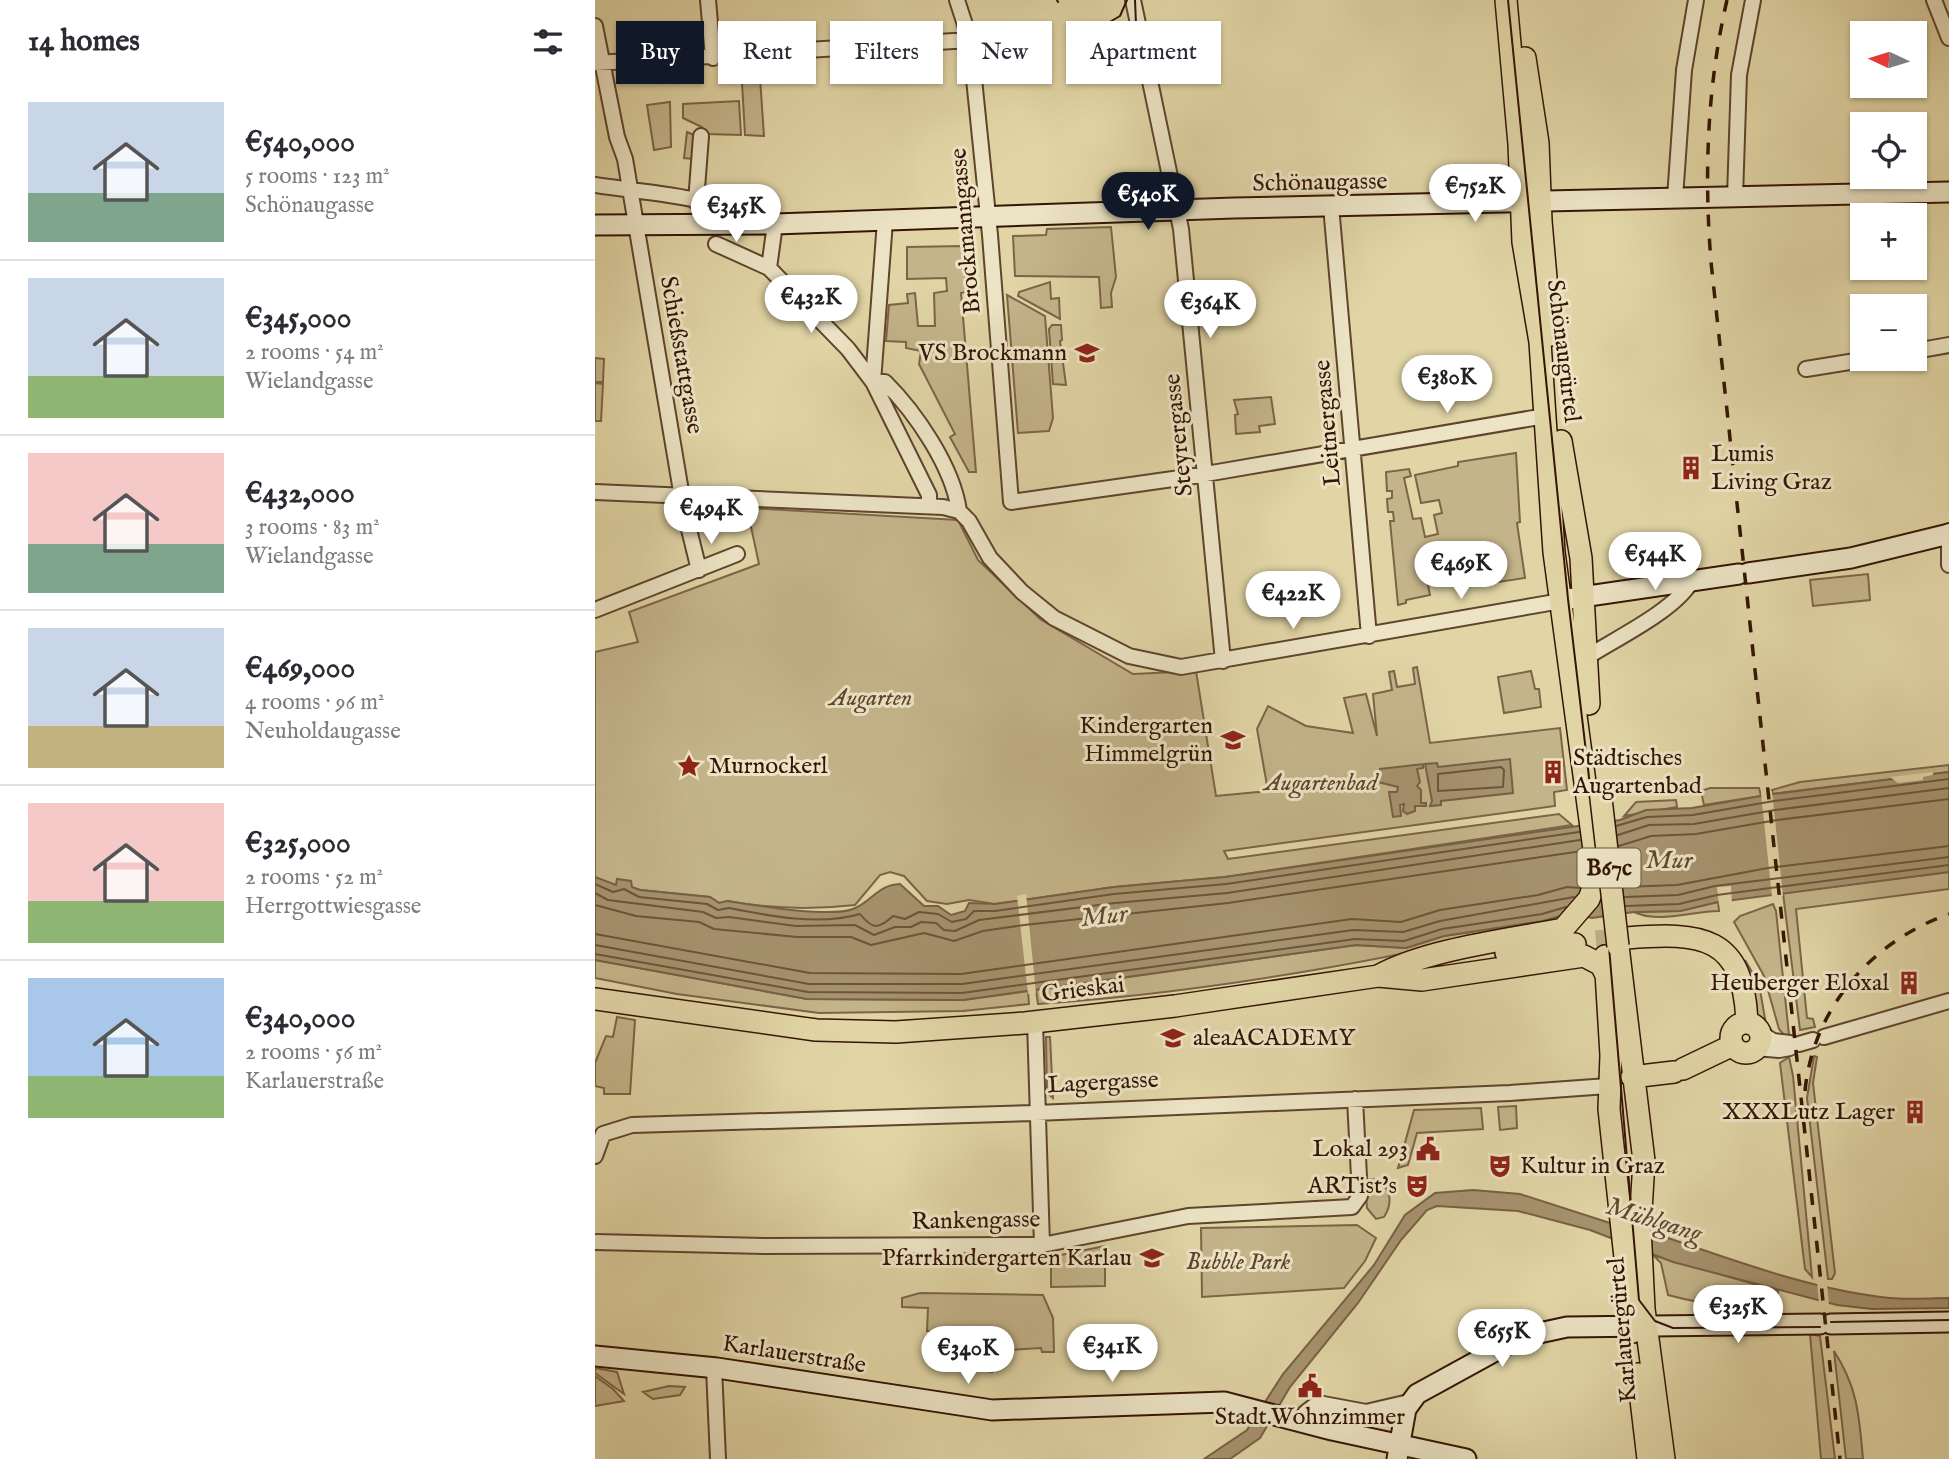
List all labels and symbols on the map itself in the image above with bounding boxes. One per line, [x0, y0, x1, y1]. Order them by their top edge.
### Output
north arrow [1850, 21, 1927, 98]
street label: Brockmanngasse [943, 147, 989, 315]
pin: €752K [1426, 164, 1524, 224]
street label: Schönaugasse [1252, 166, 1388, 200]
pin: €540K [1099, 173, 1197, 232]
pin: €345K [687, 184, 785, 244]
street label: Schießstattgasse [652, 274, 710, 436]
pin: €432K [762, 276, 860, 335]
street label: Schönaugürtel [1539, 278, 1587, 425]
pin: €364K [1161, 280, 1259, 340]
place label: VS Brockmann [918, 338, 1067, 369]
school or university icon: VS Brockmann [1073, 339, 1101, 367]
pin: €380K [1398, 356, 1496, 415]
street label: Leitnergasse [1307, 359, 1349, 487]
street label: Steyrergasse [1157, 372, 1201, 498]
place label: Lumis Living Graz [1711, 439, 1832, 498]
building icon: Lumis Living Graz [1677, 454, 1705, 482]
pin: €494K [662, 486, 760, 546]
pin: €544K [1606, 532, 1704, 592]
pin: €469K [1412, 542, 1510, 601]
pin: €422K [1244, 572, 1342, 631]
park label: Augarten [827, 683, 912, 714]
place label: Kindergarten Himmelgrün [1080, 711, 1213, 770]
school or university icon: Kindergarten Himmelgrün [1219, 726, 1247, 754]
place label: Städtisches Augartenbad [1572, 743, 1702, 802]
place label: Murnockerl [709, 751, 828, 782]
place icon: Murnockerl [675, 752, 703, 780]
building icon: Städtisches Augartenbad [1539, 758, 1567, 786]
park label: Augartenbad [1261, 768, 1380, 799]
water label: Mur [1646, 844, 1694, 877]
road number: B67c [1577, 848, 1641, 888]
water label: Mur [1079, 897, 1130, 935]
place label: Heuberger Eloxal [1710, 968, 1889, 999]
building icon: Heuberger Eloxal [1895, 969, 1923, 997]
street label: Grieskai [1040, 970, 1126, 1010]
place label: aleaACADEMY [1193, 1023, 1357, 1054]
school or university icon: aleaACADEMY [1159, 1024, 1187, 1052]
street label: Lagergasse [1046, 1065, 1160, 1101]
place label: XXXLutz Lager [1722, 1097, 1895, 1128]
building icon: XXXLutz Lager [1901, 1098, 1929, 1126]
place label: Lokal 293 [1312, 1134, 1408, 1165]
public building icon: Lokal 293 [1414, 1135, 1442, 1163]
place label: Kultur in Graz [1520, 1151, 1665, 1182]
theatre icon: Kultur in Graz [1486, 1152, 1514, 1180]
place label: ARTist's [1307, 1171, 1397, 1202]
theatre icon: ARTist's [1403, 1172, 1431, 1200]
water label: Mühlgang [1602, 1190, 1707, 1251]
street label: Rankengasse [911, 1204, 1041, 1238]
place label: Pfarrkindergarten Karlau [881, 1243, 1132, 1274]
school or university icon: Pfarrkindergarten Karlau [1138, 1244, 1166, 1272]
park label: Bubble Park [1186, 1247, 1291, 1278]
street label: Karlauergürtel [1601, 1256, 1645, 1404]
pin: €325K [1689, 1286, 1787, 1345]
pin: €655K [1453, 1310, 1551, 1369]
pin: €341K [1063, 1324, 1161, 1384]
pin: €340K [919, 1326, 1017, 1386]
street label: Karlauerstraße [720, 1328, 868, 1382]
public building icon: Stadt.Wohnzimmer [1296, 1372, 1324, 1400]
place label: Stadt.Wohnzimmer [1215, 1402, 1405, 1433]

